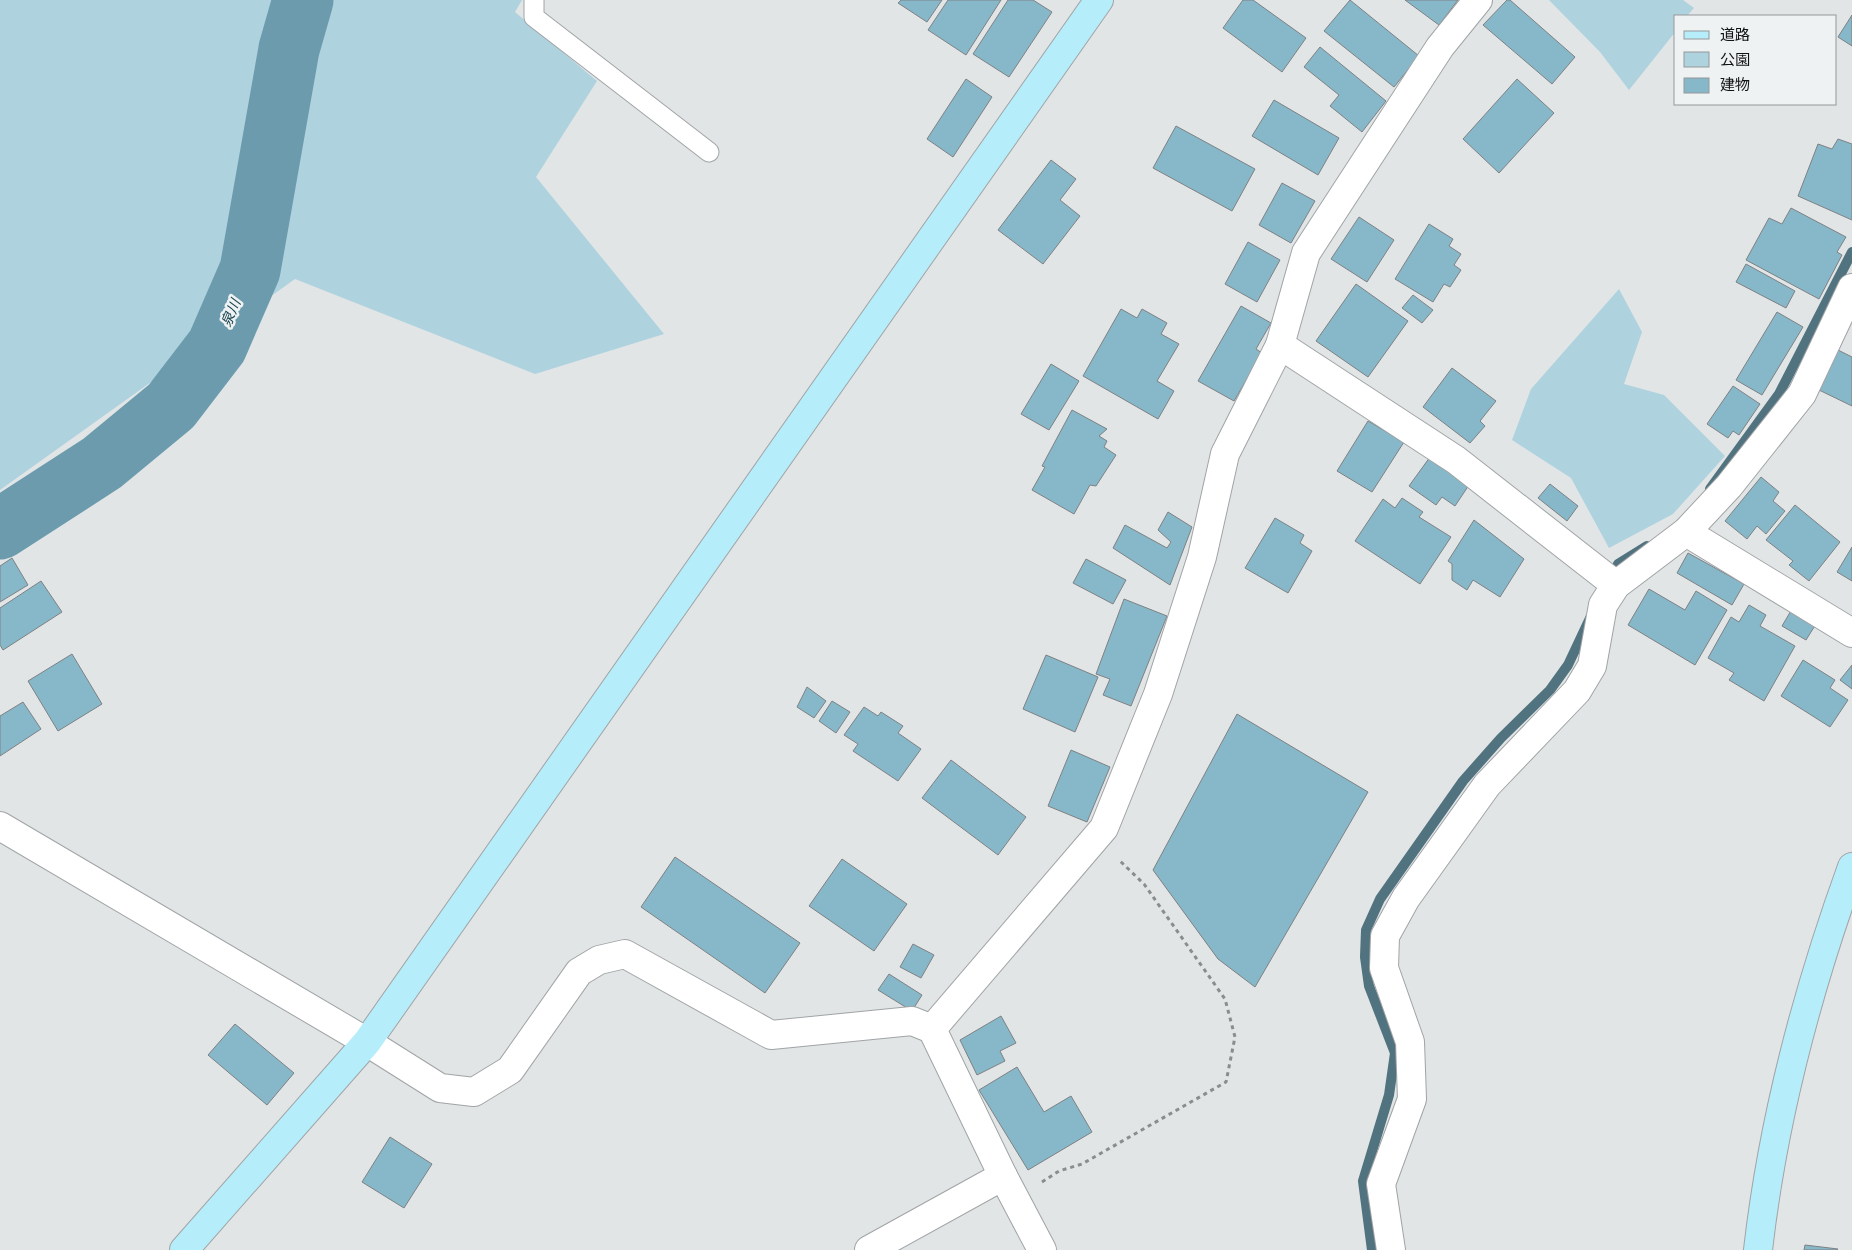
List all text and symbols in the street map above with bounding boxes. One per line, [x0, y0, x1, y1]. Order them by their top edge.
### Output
legend [1674, 15, 1837, 105]
text: 道路 [1720, 26, 1750, 44]
text: 公園 [1720, 51, 1750, 69]
text: 建物 [1720, 76, 1750, 94]
water label: 泉川 [218, 295, 245, 329]

